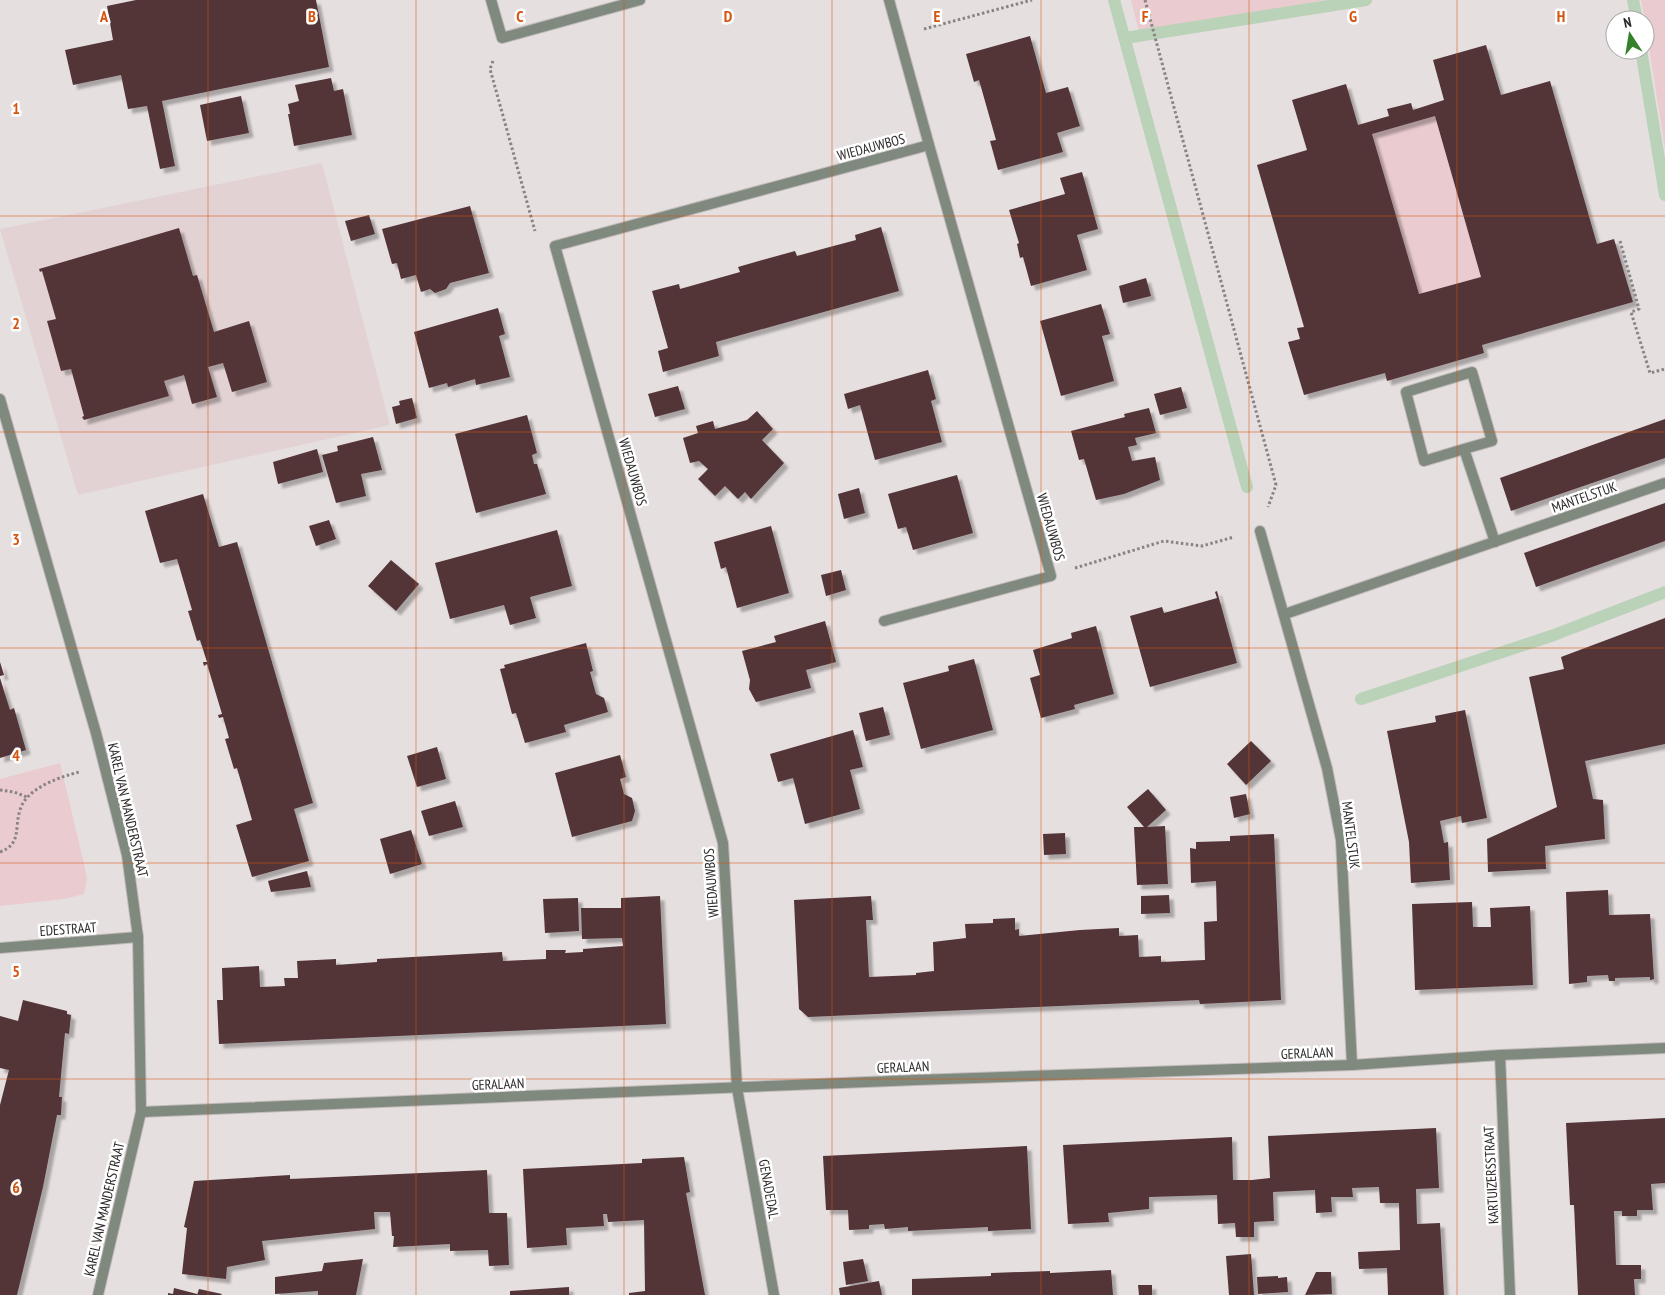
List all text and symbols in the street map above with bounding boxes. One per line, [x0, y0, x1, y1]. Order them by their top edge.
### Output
text: A [99, 6, 109, 26]
text: B [308, 6, 316, 26]
text: C [516, 6, 524, 26]
text: D [724, 6, 733, 26]
text: E [934, 6, 941, 26]
text: F [1142, 6, 1149, 26]
text: G [1349, 6, 1357, 26]
text: H [1557, 6, 1565, 26]
north arrow [1605, 10, 1655, 60]
text: N [1622, 13, 1633, 32]
text: 1 [12, 98, 20, 118]
street label: WIEDAUWBOS [835, 129, 907, 165]
text: 2 [12, 313, 20, 333]
street label: WIEDAUWBOS [615, 436, 651, 508]
street label: MANTELSTUK [1549, 477, 1619, 517]
street label: WIEDAUWBOS [1033, 491, 1069, 563]
text: 3 [12, 529, 20, 549]
street label: KAREL VAN MANDERSTRAAT [104, 741, 152, 880]
text: 4 [12, 745, 20, 765]
street label: MANTELSTUK [1338, 800, 1364, 870]
street label: WIEDAUWBOS [700, 848, 722, 918]
street label: EDESTRAAT [39, 918, 98, 940]
text: 5 [12, 961, 20, 981]
street label: GERALAAN [1280, 1043, 1334, 1063]
street label: GERALAAN [876, 1057, 930, 1077]
street label: GERALAAN [471, 1074, 525, 1094]
street label: KARTUIZERSSTRAAT [1479, 1125, 1503, 1225]
street label: KAREL VAN MANDERSTRAAT [80, 1139, 128, 1278]
street label: GENADEDAL [755, 1158, 783, 1220]
text: 6 [12, 1177, 20, 1197]

